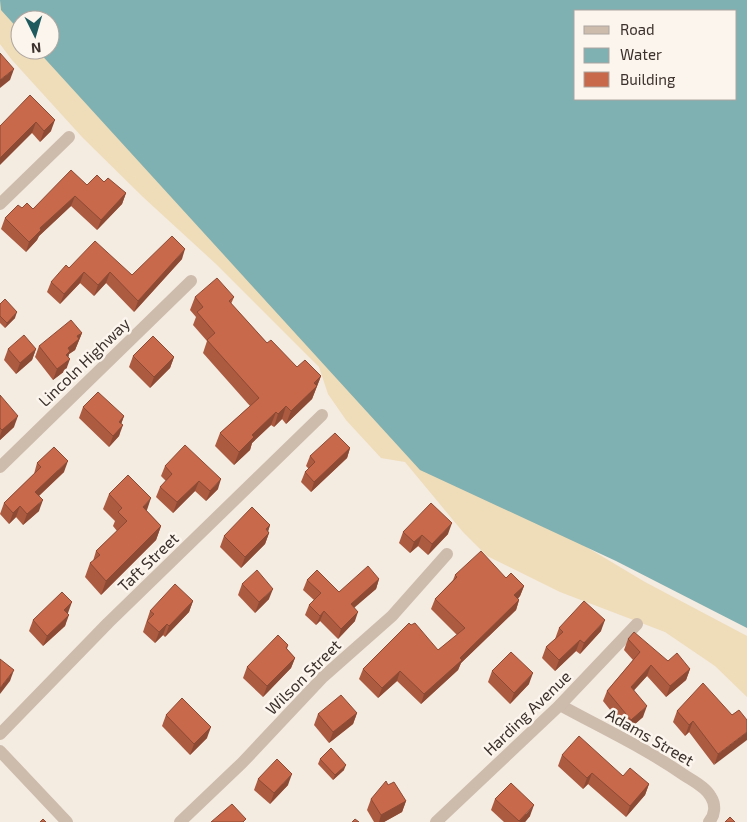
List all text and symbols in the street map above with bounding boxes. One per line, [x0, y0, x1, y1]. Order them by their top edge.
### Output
north arrow [10, 10, 60, 60]
legend [574, 10, 737, 100]
text: Road [620, 20, 655, 38]
text: N [30, 40, 42, 57]
text: Water [620, 45, 662, 63]
text: Building [620, 70, 676, 88]
street label: Lincoln Highway [34, 313, 133, 410]
street label: Taft Street [113, 528, 182, 595]
street label: Wilson Street [261, 635, 344, 718]
street label: Harding Avenue [479, 666, 574, 759]
street label: Adams Street [603, 704, 697, 769]

